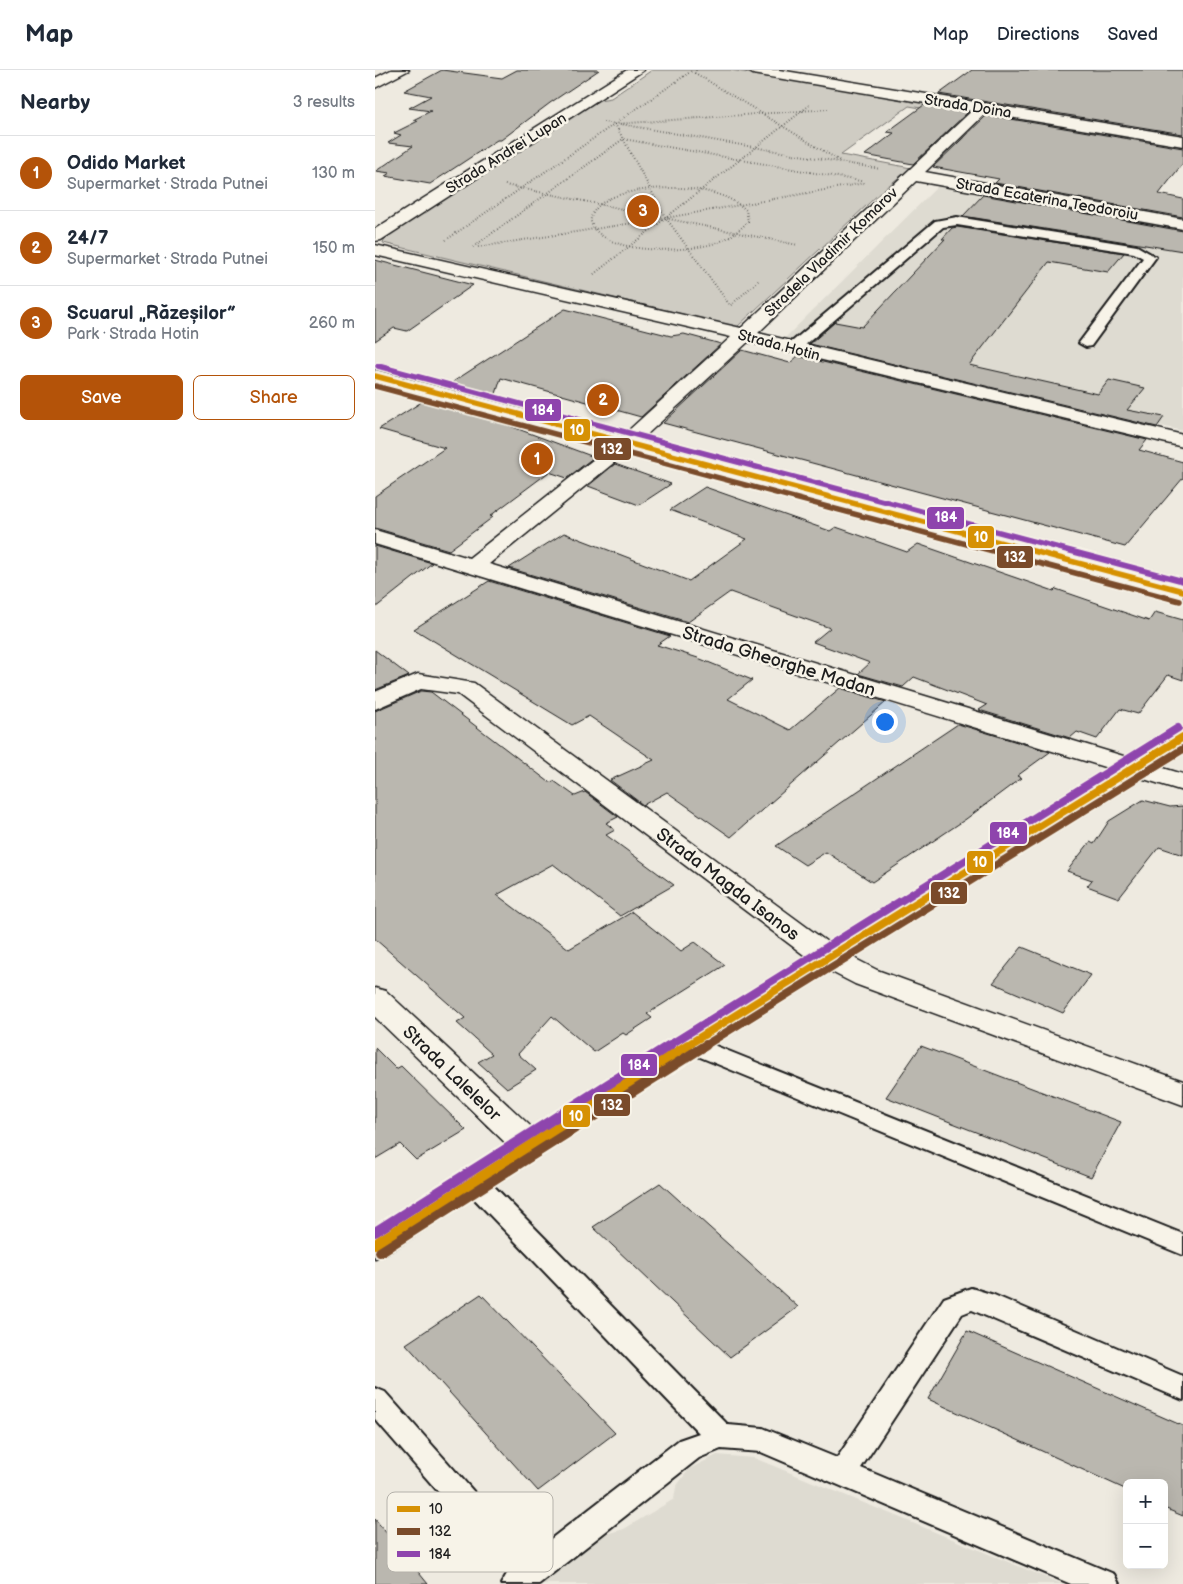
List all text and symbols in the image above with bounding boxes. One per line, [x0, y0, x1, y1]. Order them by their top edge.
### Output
text: Map [25, 20, 73, 49]
text: Map [933, 24, 969, 45]
text: Directions [997, 24, 1079, 45]
text: Saved [1107, 24, 1158, 45]
text: Nearby [20, 90, 90, 115]
street label: Strada Doina [923, 90, 1013, 123]
text: 3 results [293, 93, 355, 112]
street label: Strada Andrei Lupan [442, 109, 570, 198]
text: Odido Market [67, 152, 185, 175]
text: 1 [33, 164, 39, 183]
text: 130 m [312, 164, 355, 183]
street label: Strada Ecaterina Teodoroiu [954, 174, 1140, 225]
text: Supermarket · Strada Putnei [67, 175, 268, 194]
street label: Stradela Vladimir Komarov [761, 183, 903, 321]
pin: 3 [627, 192, 659, 230]
text: 24/7 [67, 227, 108, 250]
text: 2 [31, 239, 41, 258]
text: 150 m [313, 239, 355, 258]
text: Supermarket · Strada Putnei [67, 250, 268, 269]
text: Scuarul „Răzeșilor” [67, 302, 236, 325]
text: 3 [31, 314, 41, 333]
text: 260 m [309, 314, 355, 333]
text: Park · Strada Hotin [67, 325, 199, 344]
street label: Strada Hotin [736, 325, 822, 366]
button: Save [20, 375, 183, 420]
button: Share [193, 375, 355, 420]
pin: 2 [587, 381, 619, 419]
line badge: 184 [524, 398, 562, 422]
text: 184 [532, 402, 555, 419]
line badge: 10 [563, 418, 591, 442]
text: 10 [570, 422, 585, 439]
line badge: 132 [593, 437, 632, 461]
pin: 1 [521, 440, 553, 478]
text: 132 [601, 441, 624, 458]
line badge: 184 [926, 506, 965, 530]
text: 184 [935, 509, 958, 526]
line badge: 10 [967, 525, 995, 549]
text: 10 [974, 529, 989, 546]
line badge: 132 [996, 545, 1034, 569]
text: 132 [1004, 549, 1027, 566]
street label: Strada Gheorghe Madan [680, 622, 878, 701]
your location [872, 709, 898, 735]
line badge: 184 [989, 821, 1028, 845]
street label: Strada Magda Isanos [652, 824, 803, 945]
text: 184 [997, 825, 1020, 842]
line badge: 10 [966, 850, 994, 874]
text: 10 [973, 854, 988, 871]
line badge: 132 [930, 881, 968, 905]
text: 132 [938, 885, 961, 902]
street label: Strada Lalelelor [398, 1021, 505, 1126]
line badge: 184 [620, 1053, 658, 1077]
text: 184 [628, 1057, 651, 1074]
line badge: 132 [593, 1093, 631, 1117]
text: 132 [601, 1097, 624, 1114]
line badge: 10 [562, 1104, 591, 1128]
text: 10 [569, 1108, 584, 1125]
map controls [1123, 1479, 1168, 1569]
button: + [1123, 1479, 1168, 1524]
legend [387, 1492, 553, 1572]
text: 10 [429, 1501, 443, 1518]
text: 132 [429, 1523, 452, 1540]
button: − [1123, 1524, 1168, 1569]
text: 184 [429, 1546, 452, 1563]

